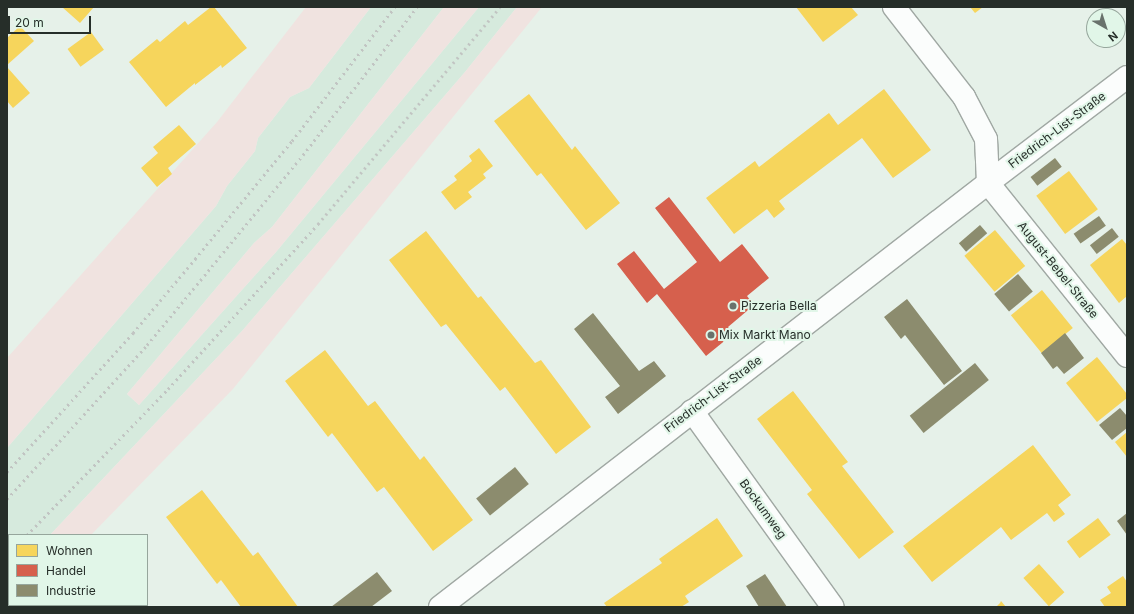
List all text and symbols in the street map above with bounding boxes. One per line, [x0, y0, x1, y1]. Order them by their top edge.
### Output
scale bar [10, 8, 93, 34]
north arrow [1086, 8, 1126, 48]
text: 20 m [15, 15, 44, 30]
text: N [1105, 28, 1121, 45]
street label: Friedrich-List-Straße [1005, 89, 1109, 171]
street label: August-Bebel-Straße [1015, 219, 1101, 321]
place label: Pizzeria Bella [741, 299, 817, 313]
marker: Pizzeria Bella [728, 301, 738, 311]
place label: Mix Markt Mano [719, 328, 811, 342]
marker: Mix Markt Mano [706, 330, 716, 340]
street label: Friedrich-List-Straße [661, 353, 765, 435]
street label: Bockumweg [737, 476, 789, 542]
legend [8, 534, 148, 606]
text: Wohnen [46, 543, 93, 558]
text: Handel [46, 563, 86, 578]
text: Industrie [46, 583, 96, 598]

